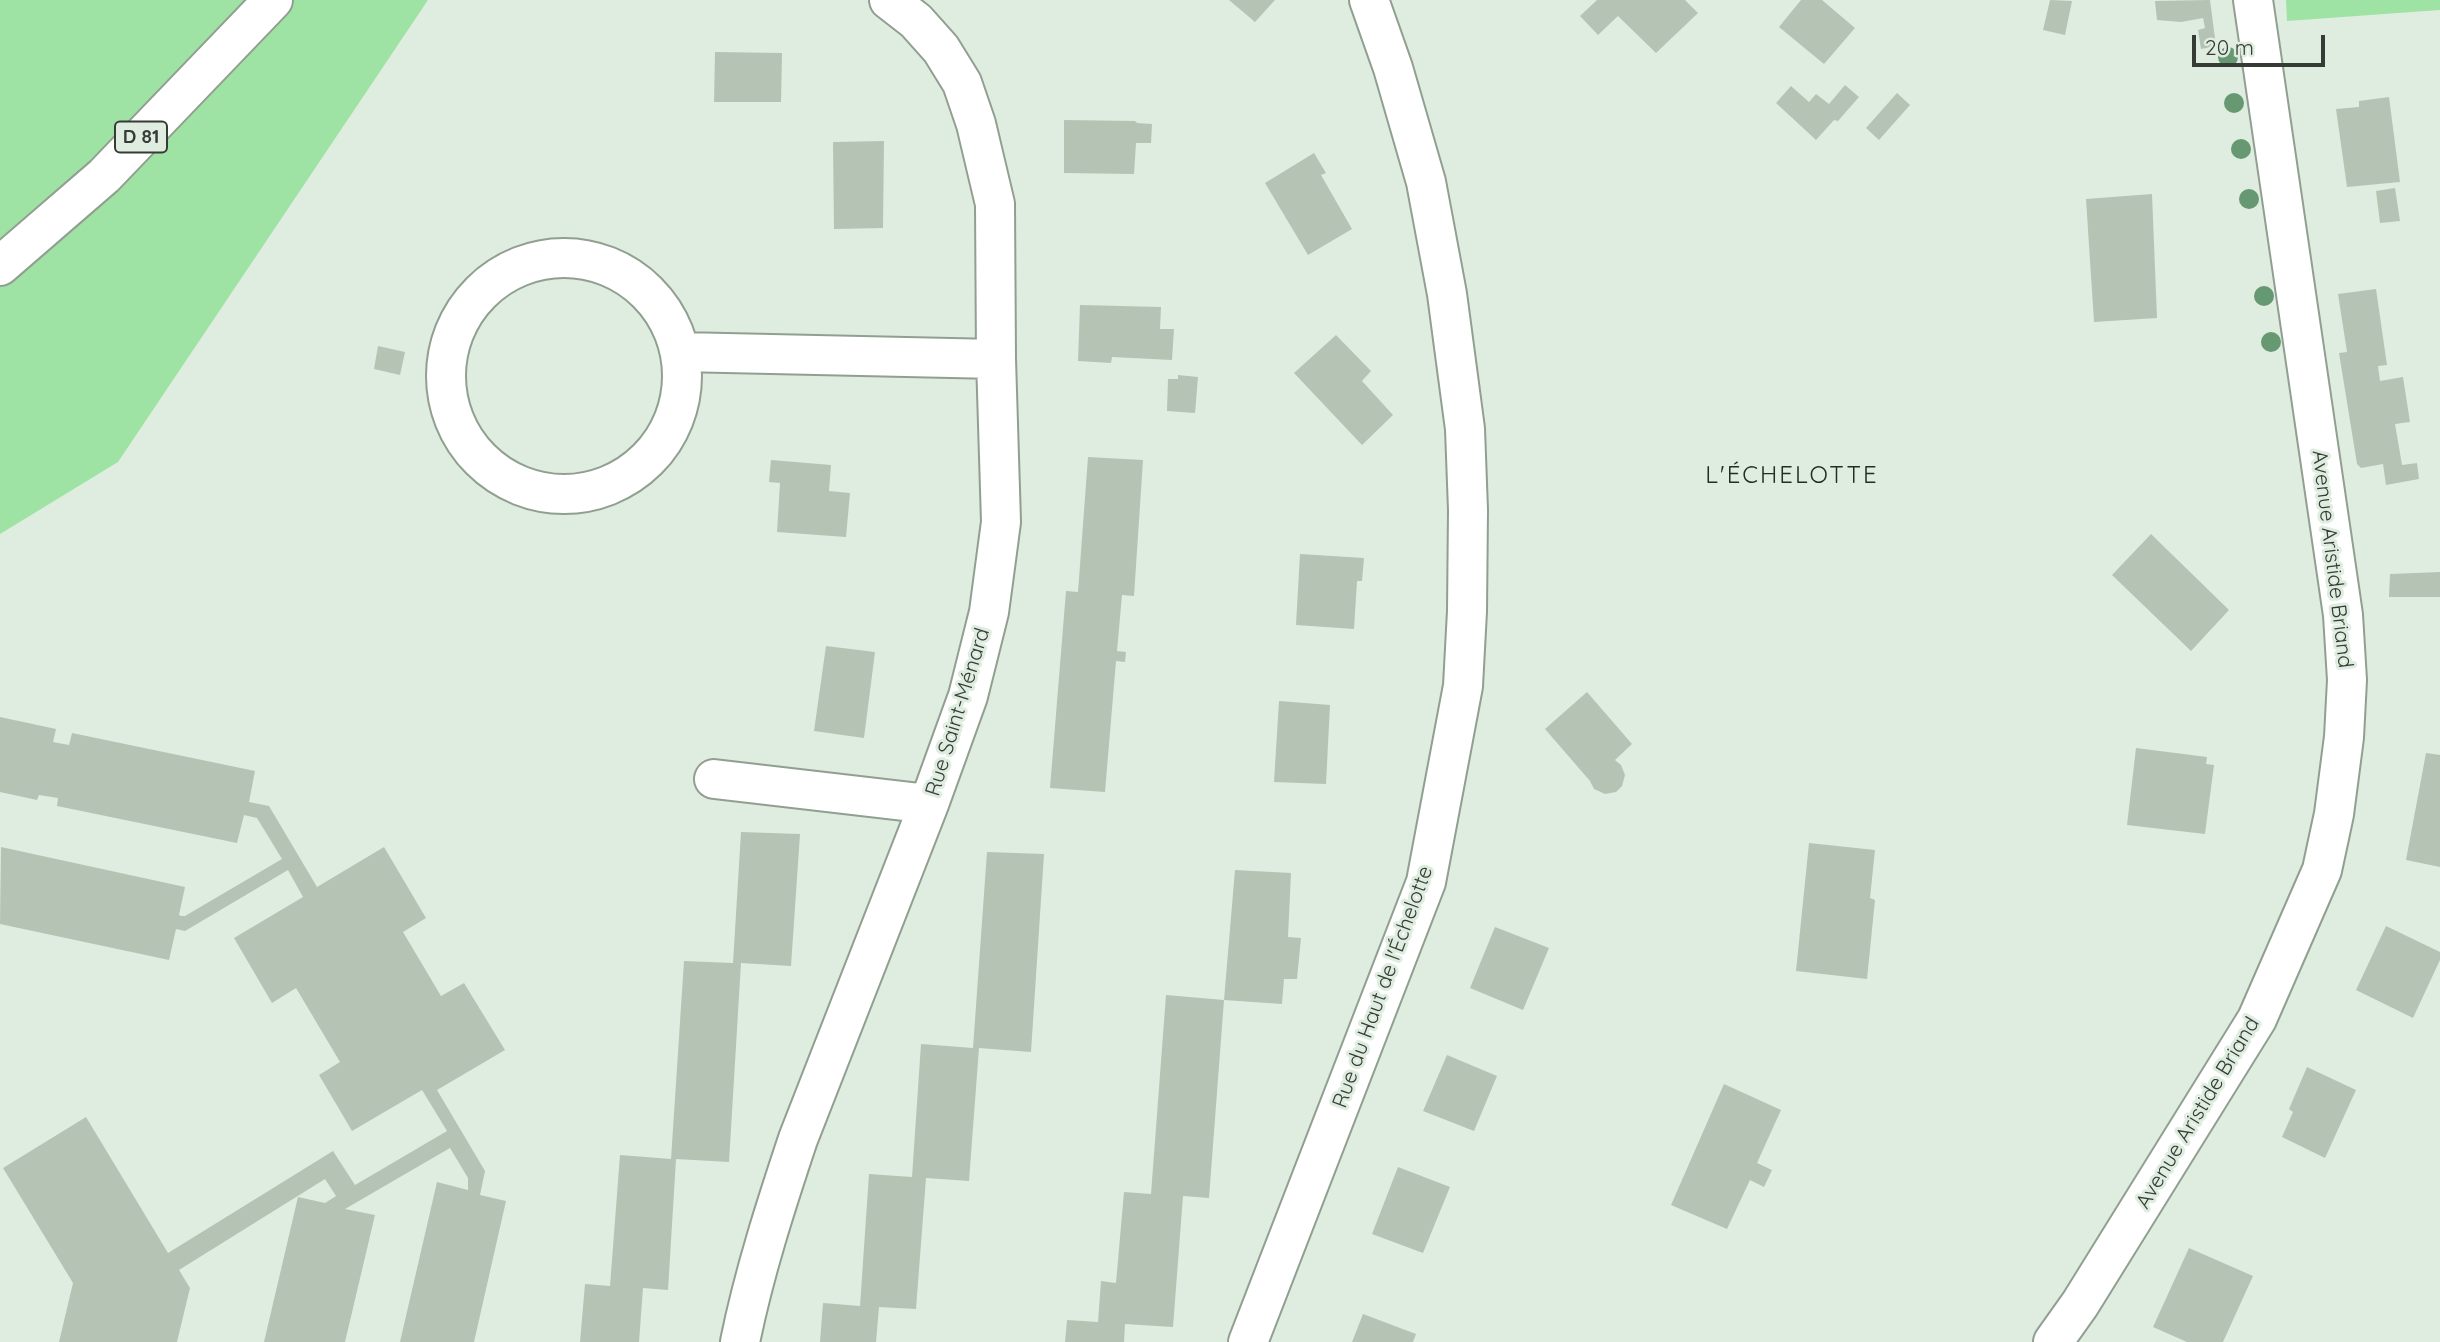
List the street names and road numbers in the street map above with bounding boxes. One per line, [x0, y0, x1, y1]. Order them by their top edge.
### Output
road number: D 81 [115, 122, 167, 153]
street label: Avenue Aristide Briand [2306, 449, 2358, 669]
street label: Rue Saint-Ménard [920, 625, 996, 799]
street label: Rue du Haut de l'Échelotte [1327, 863, 1439, 1111]
street label: Avenue Aristide Briand [2131, 1013, 2265, 1213]

